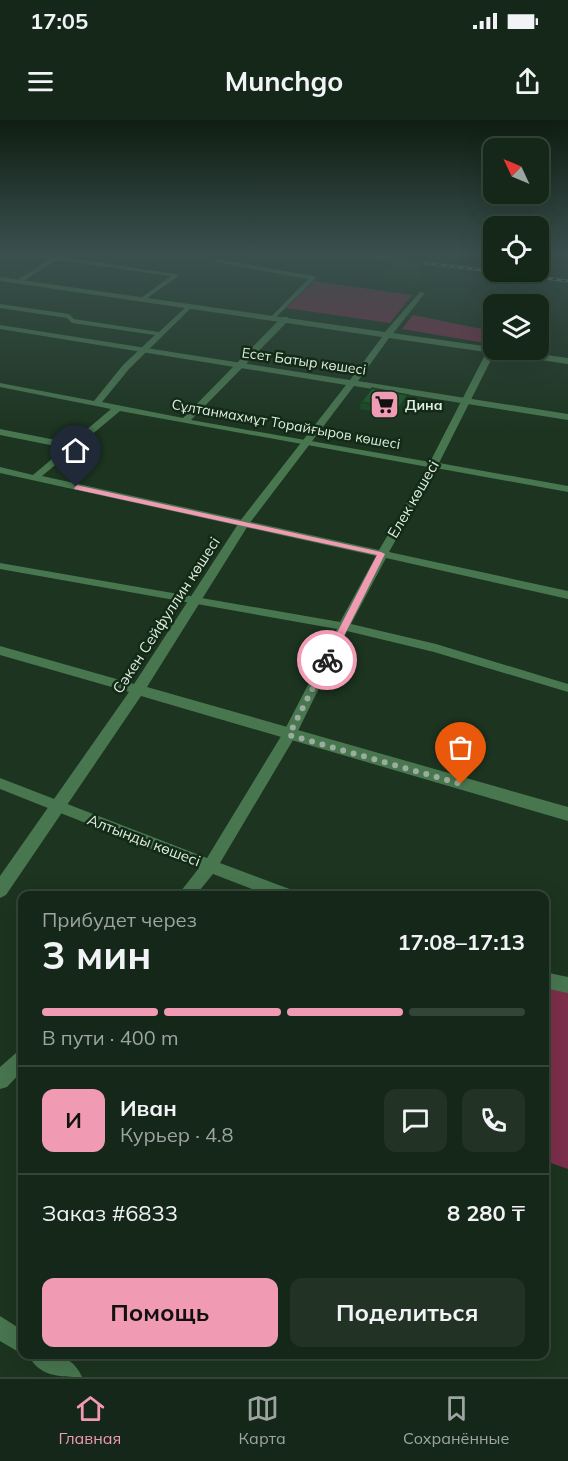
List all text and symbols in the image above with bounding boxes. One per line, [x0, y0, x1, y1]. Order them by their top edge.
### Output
text: 17:05 [30, 7, 88, 35]
text: Munchgo [225, 64, 343, 98]
icon: menu [24, 65, 57, 98]
icon: share [511, 65, 544, 98]
north arrow [483, 138, 549, 204]
map controls [483, 138, 549, 360]
button: locate [483, 216, 549, 282]
button: layers [483, 294, 549, 360]
street label: Есет Батыр көшесі [241, 343, 367, 379]
supermarket icon: Дина [368, 389, 400, 421]
street label: Сұлтанмахмұт Торайғыров көшесі [170, 395, 402, 453]
place label: Дина [405, 396, 443, 414]
pin [50, 425, 101, 487]
icon: home [59, 434, 92, 467]
street label: Елек көшесі [383, 457, 443, 541]
street label: Сәкен Сейфуллин көшесі [108, 533, 224, 697]
courier [297, 630, 357, 690]
icon: bike [311, 644, 344, 677]
pin [435, 722, 486, 784]
icon: bag [444, 731, 477, 764]
street label: Алтынды көшесі [85, 810, 203, 870]
text: Прибудет через [42, 907, 197, 932]
text: 17:08–17:13 [397, 928, 525, 956]
text: 3 мин [42, 930, 151, 979]
text: В пути · 400 m [42, 1025, 178, 1050]
button: chat [384, 1089, 447, 1152]
button: phone [462, 1089, 525, 1152]
text: Иван [120, 1094, 177, 1122]
text: И [65, 1106, 82, 1134]
text: Курьер · 4.8 [120, 1122, 234, 1147]
text: Заказ #6833 [42, 1199, 178, 1227]
text: 8 280 ₸ [447, 1199, 525, 1227]
button: Помощь [42, 1278, 278, 1347]
button: Поделиться [290, 1278, 525, 1347]
tab: Главная [59, 1392, 121, 1448]
tab: Карта [239, 1392, 286, 1448]
tab: Сохранённые [403, 1392, 509, 1448]

